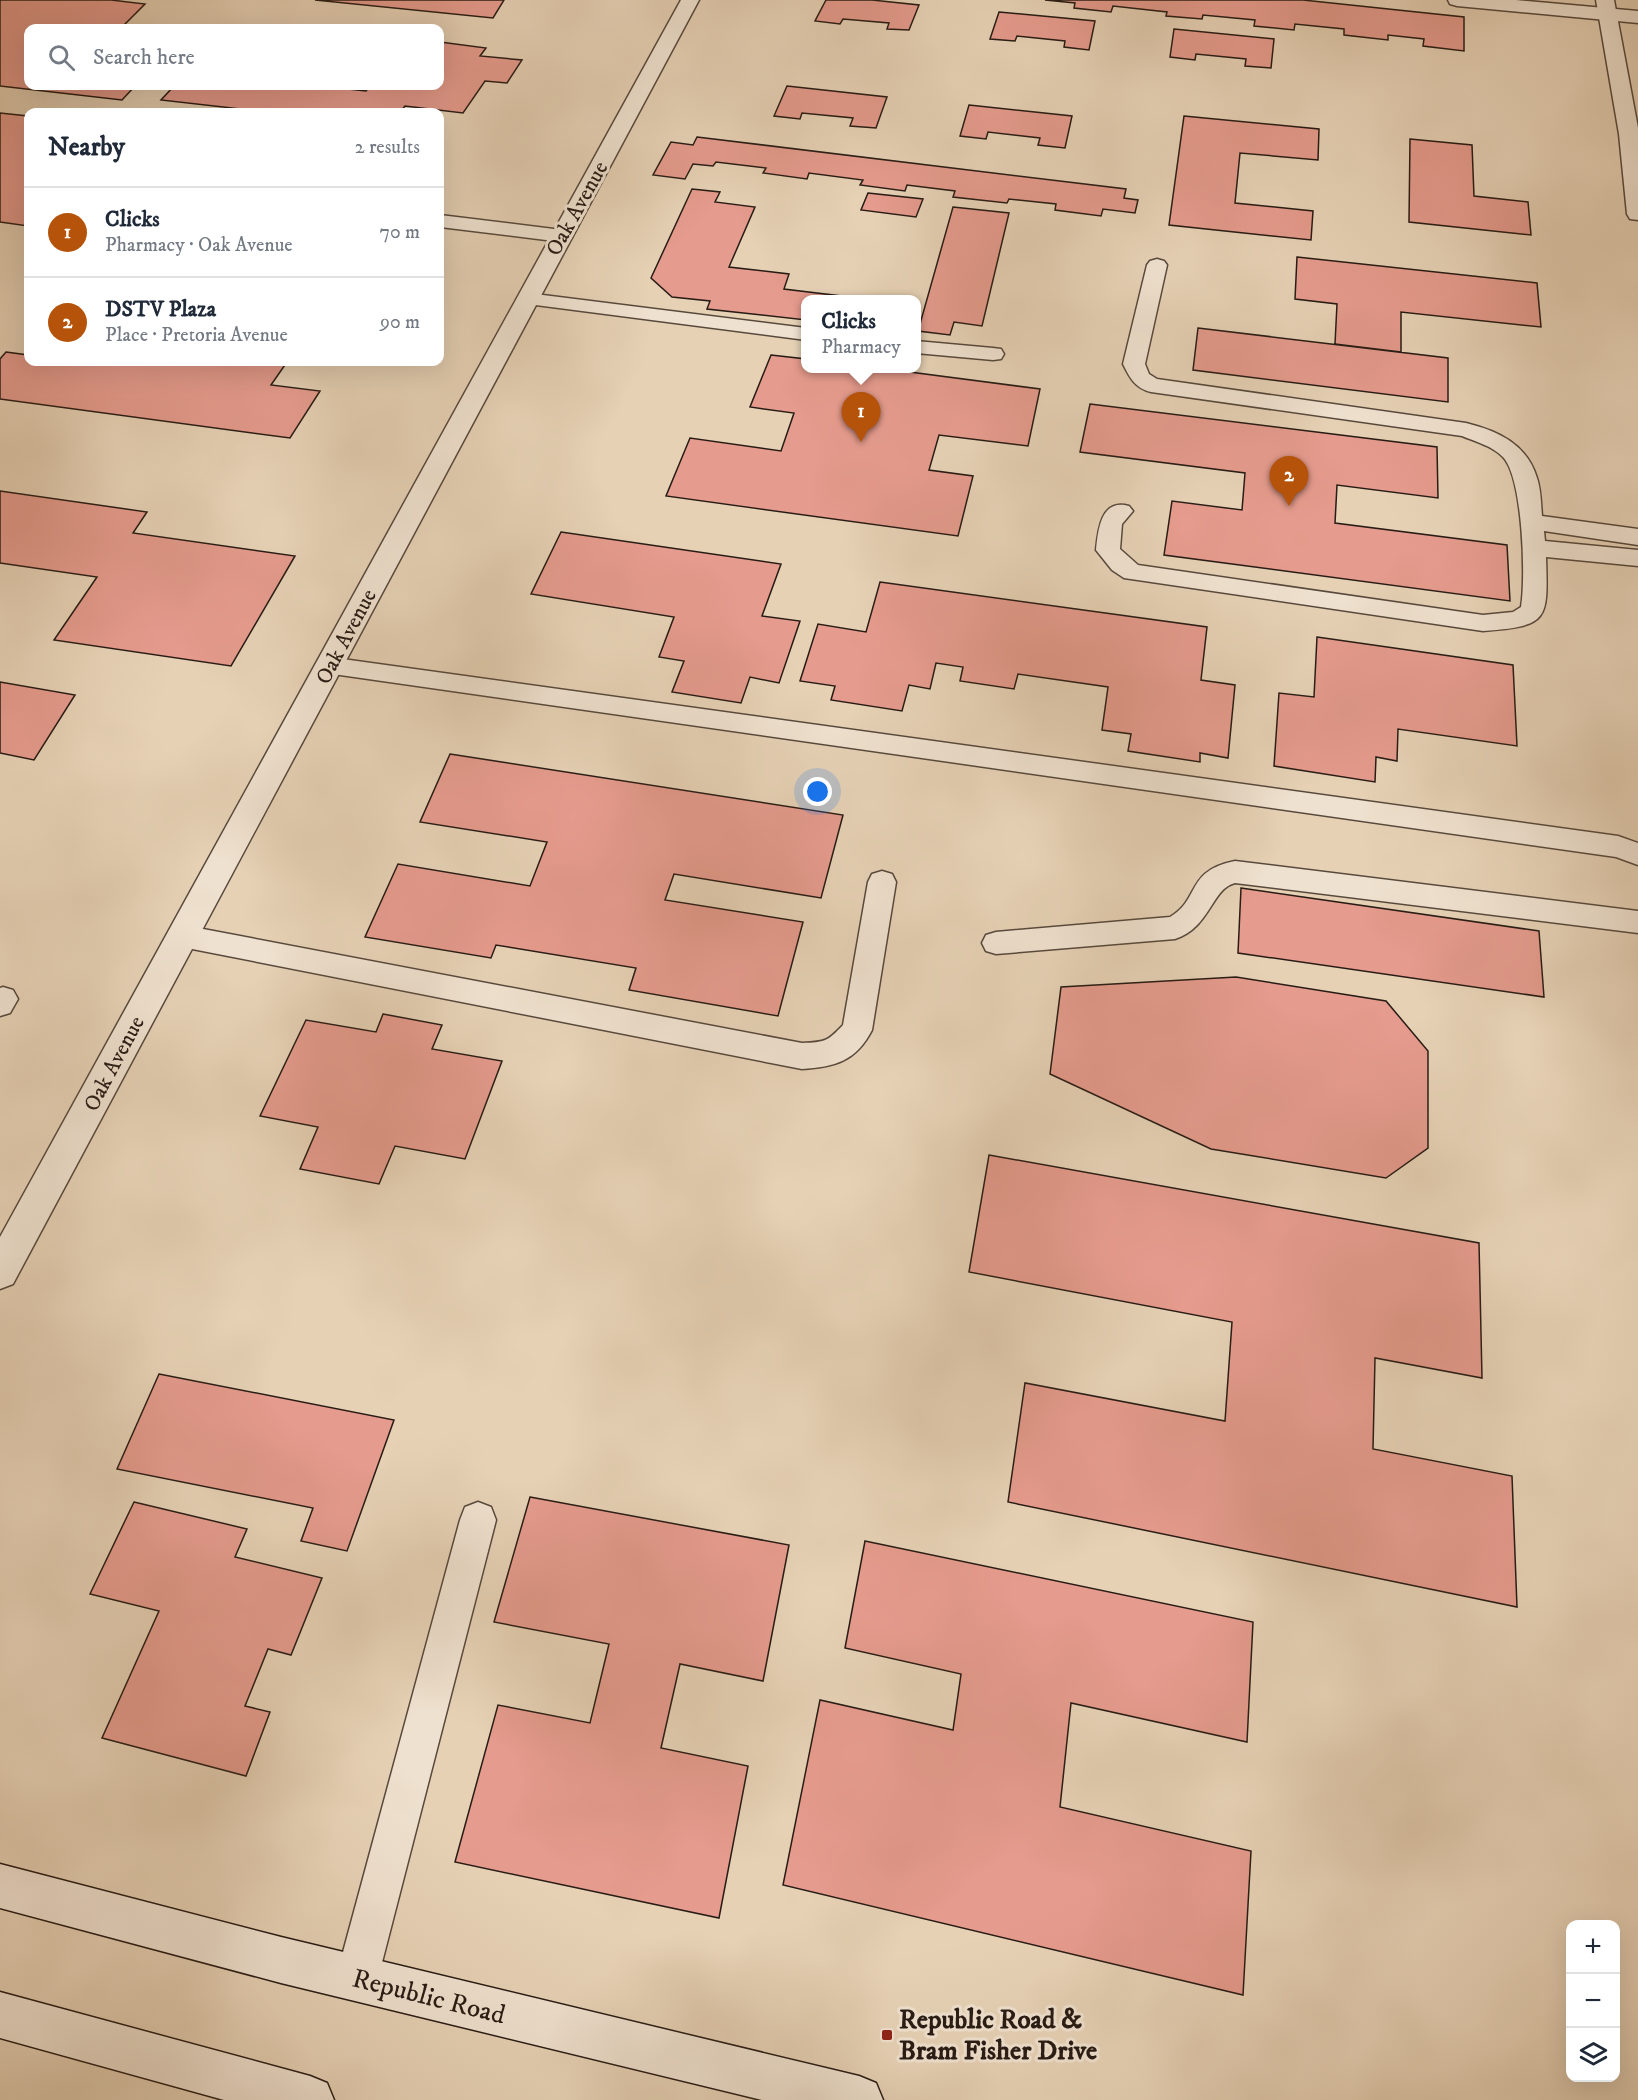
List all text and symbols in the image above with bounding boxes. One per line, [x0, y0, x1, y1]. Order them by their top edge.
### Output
search box [24, 24, 444, 90]
icon: search [45, 41, 78, 74]
text: Search here [93, 44, 195, 71]
text: Nearby [48, 131, 125, 164]
text: 2 results [355, 135, 420, 160]
street label: Oak Avenue [540, 157, 614, 261]
text: Clicks [105, 206, 160, 233]
text: 1 [64, 220, 71, 245]
text: 70 m [379, 220, 420, 245]
text: Pharmacy · Oak Avenue [105, 233, 293, 258]
popup [801, 295, 921, 373]
text: DSTV Plaza [105, 296, 216, 323]
text: Clicks [821, 308, 876, 335]
text: 2 [63, 310, 72, 335]
text: 90 m [380, 310, 420, 335]
text: Place · Pretoria Avenue [105, 323, 288, 348]
text: Pharmacy [821, 335, 901, 360]
pin: 1 [842, 392, 880, 442]
pin: 2 [1270, 456, 1308, 506]
street label: Oak Avenue [310, 584, 383, 689]
your location [803, 777, 832, 806]
street label: Oak Avenue [78, 1011, 151, 1116]
map controls [1566, 1920, 1620, 2082]
button: + [1566, 1920, 1620, 1974]
street label: Republic Road [349, 1962, 509, 2033]
button: − [1566, 1974, 1620, 2028]
place label: Republic Road & Bram Fisher Drive [899, 2003, 1097, 2068]
marker: Republic Road & Bram Fisher Drive [880, 2028, 894, 2042]
button: layers [1566, 2028, 1620, 2082]

